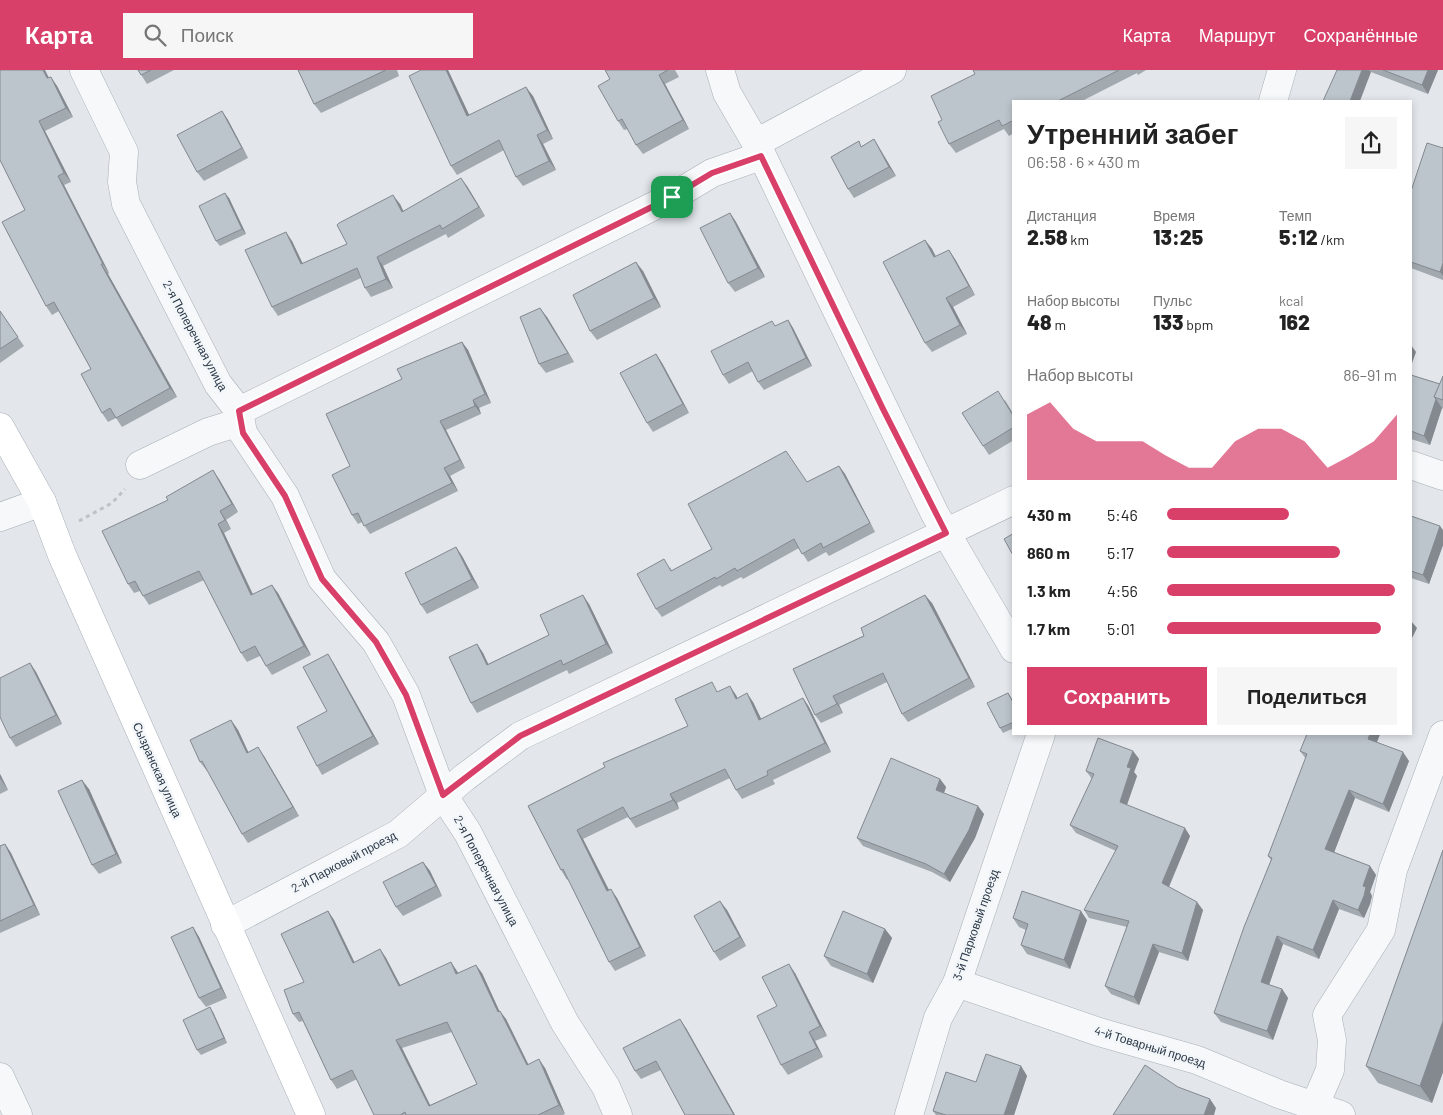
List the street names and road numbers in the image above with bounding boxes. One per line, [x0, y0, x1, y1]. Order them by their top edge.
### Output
street label: 2-я Поперечная улица [160, 278, 231, 394]
street label: Сызранская улица [130, 720, 185, 820]
street label: 2-я Поперечная улица [451, 813, 522, 929]
street label: 2-й Парковый проезд [289, 827, 399, 896]
street label: 3-й Парковый проезд [949, 867, 1002, 982]
street label: 4-й Товарный проезд [1093, 1022, 1208, 1071]

